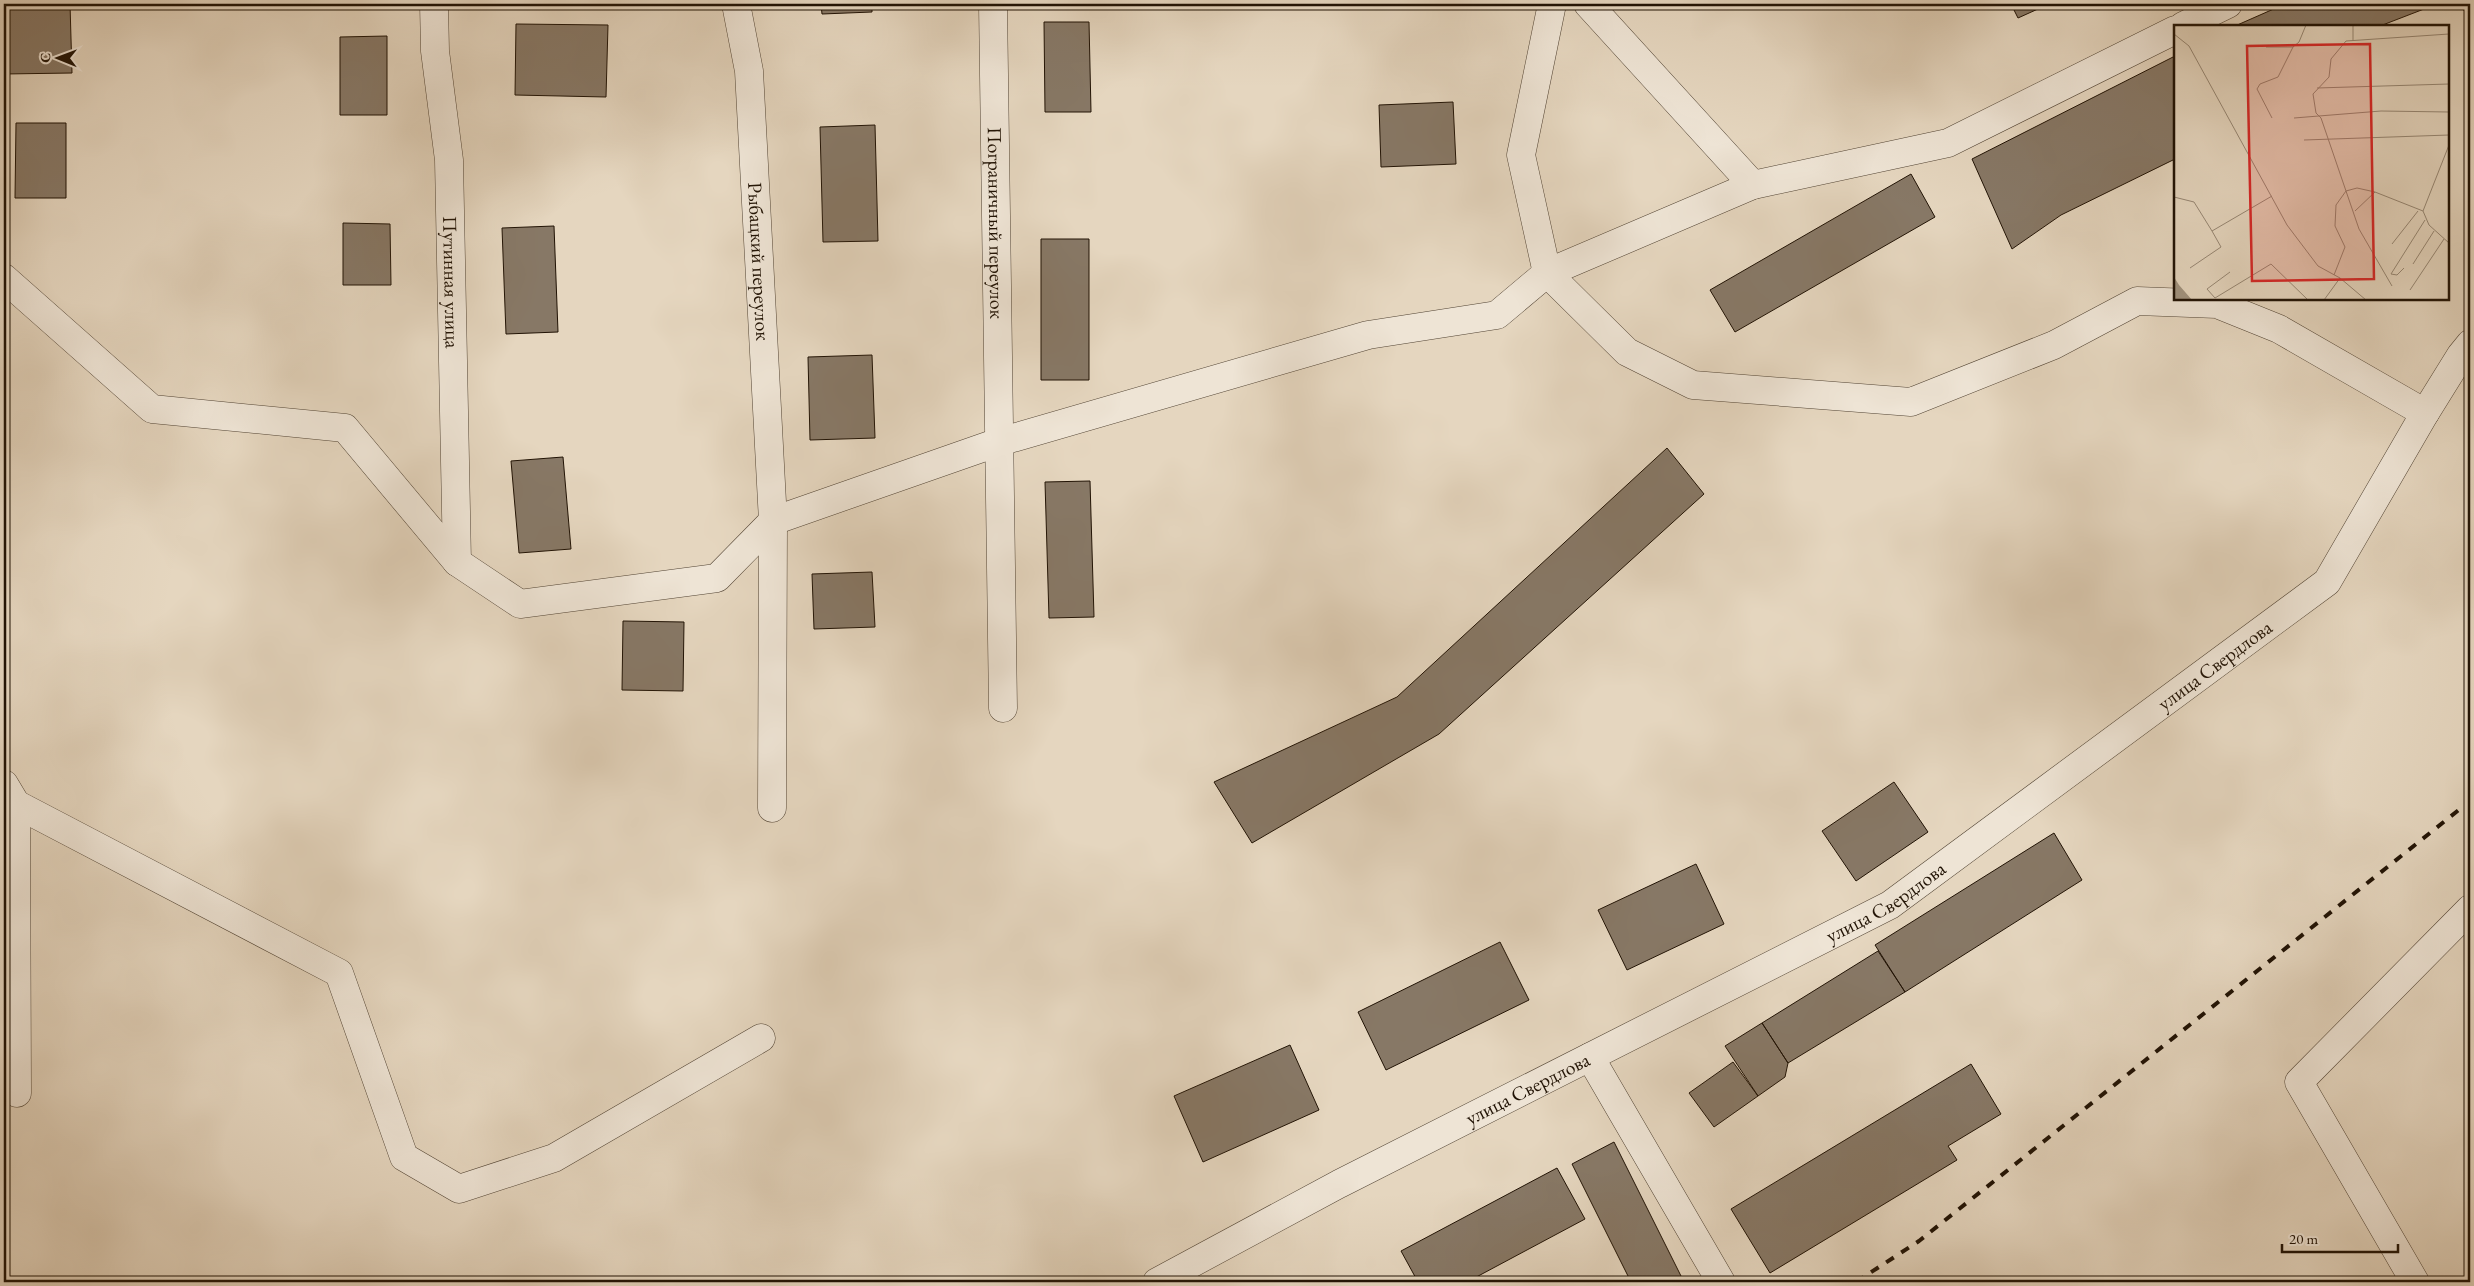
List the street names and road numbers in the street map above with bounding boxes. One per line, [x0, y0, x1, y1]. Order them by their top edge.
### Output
street label: Пограничный переулок [982, 127, 1010, 320]
street label: Рыбацкий переулок [742, 182, 776, 342]
street label: Путинная улица [437, 216, 466, 349]
street label: улица Свердлова [2152, 614, 2277, 716]
street label: улица Свердлова [1821, 855, 1951, 948]
street label: улица Свердлова [1461, 1046, 1594, 1131]

